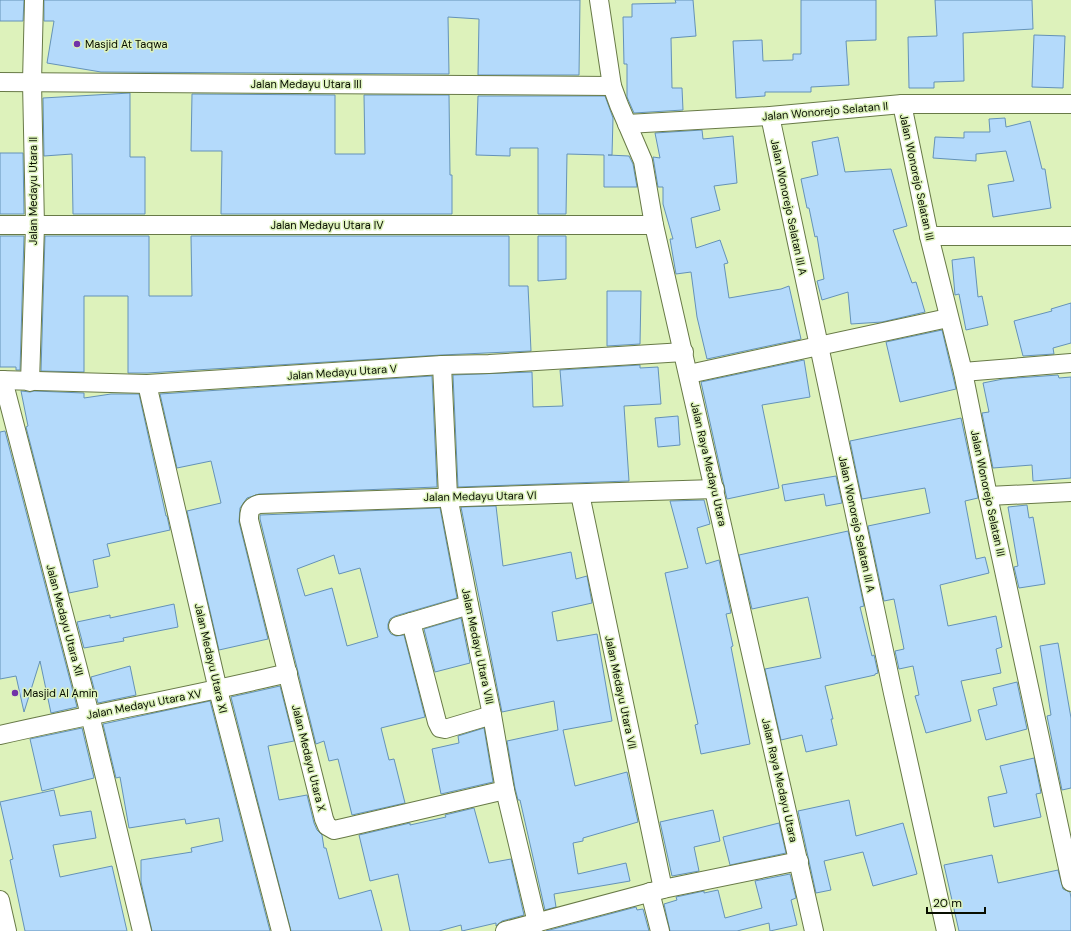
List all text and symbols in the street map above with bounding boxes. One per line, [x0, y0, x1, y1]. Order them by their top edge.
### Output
place label: Masjid At Taqwa [85, 37, 167, 51]
marker: Masjid At Taqwa [72, 39, 82, 49]
street label: Jalan Medayu Utara III [251, 77, 361, 91]
street label: Jalan Wonorejo Selatan II [761, 99, 889, 123]
street label: Jalan Wonorejo Selatan III [897, 112, 937, 242]
street label: Jalan Medayu Utara II [26, 137, 40, 245]
street label: Jalan Wonorejo Selatan III A [768, 137, 810, 277]
street label: Jalan Medayu Utara IV [270, 218, 384, 232]
street label: Jalan Medayu Utara V [286, 361, 398, 383]
street label: Jalan Raya Medayu Utara [688, 400, 730, 528]
street label: Jalan Wonorejo Selatan III [968, 428, 1008, 558]
street label: Jalan Wonorejo Selatan III A [836, 454, 878, 594]
street label: Jalan Medayu Utara VI [423, 488, 537, 504]
street label: Jalan Medayu Utara XII [43, 563, 87, 677]
street label: Jalan Medayu Utara VIII [459, 587, 497, 705]
street label: Jalan Medayu Utara XI [192, 602, 230, 714]
street label: Jalan Medayu Utara VII [602, 634, 640, 750]
place label: Masjid Al Amin [23, 686, 98, 700]
street label: Jalan Medayu Utara XV [85, 686, 203, 722]
marker: Masjid Al Amin [10, 688, 20, 698]
street label: Jalan Medayu Utara X [289, 703, 329, 813]
street label: Jalan Raya Medayu Utara [759, 716, 801, 844]
scale bar [927, 889, 985, 915]
text: 20 m [933, 895, 962, 911]

